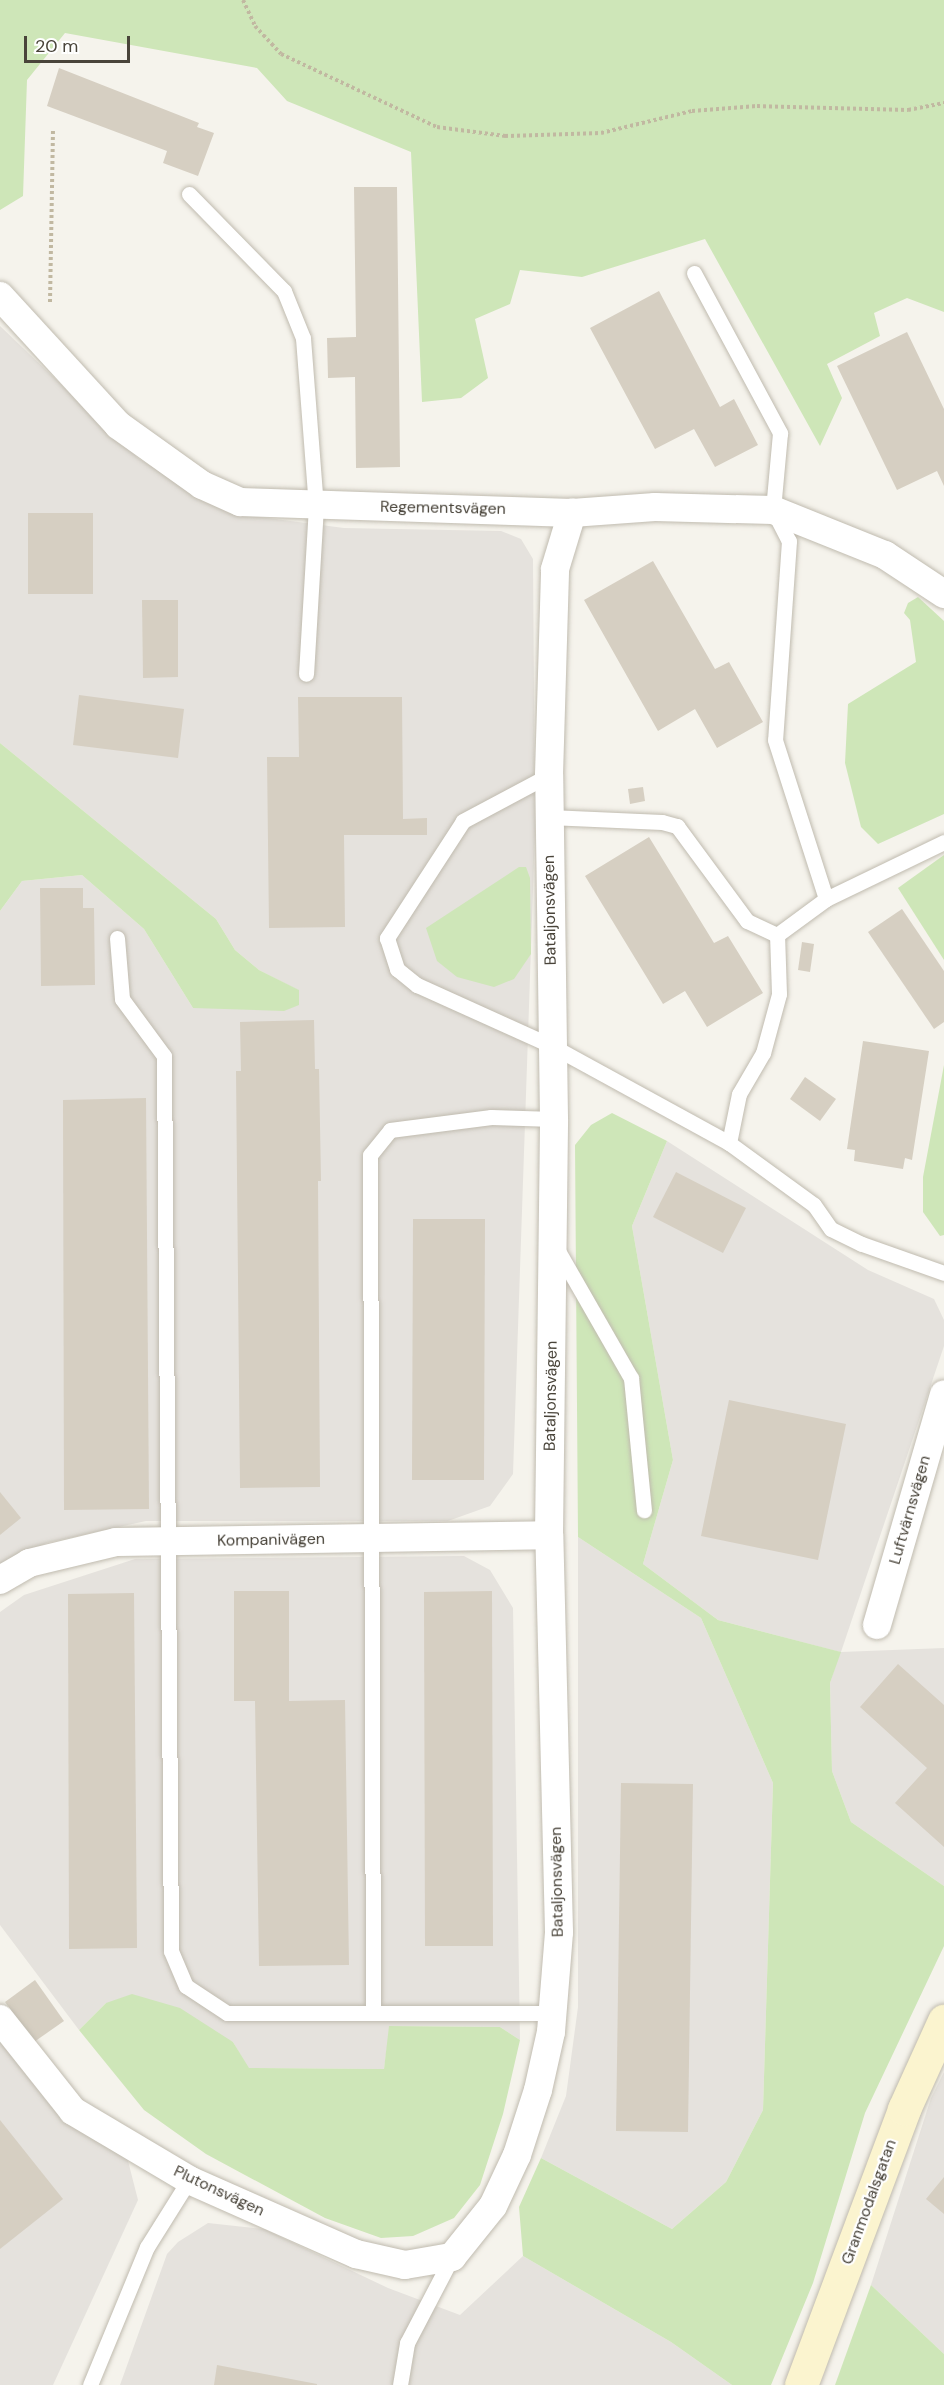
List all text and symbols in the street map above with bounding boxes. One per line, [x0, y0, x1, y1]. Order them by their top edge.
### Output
scale bar [27, 24, 134, 62]
text: 20 m [35, 34, 78, 58]
street label: Regementsvägen [380, 497, 506, 519]
street label: Bataljonsvägen [539, 855, 561, 965]
street label: Bataljonsvägen [540, 1341, 562, 1451]
street label: Luftvärnsvägen [885, 1453, 935, 1567]
street label: Kompanivägen [217, 1529, 325, 1551]
street label: Bataljonsvägen [546, 1827, 568, 1937]
street label: Granmodalsgatan [837, 2137, 901, 2267]
street label: Plutonsvägen [171, 2162, 267, 2220]

